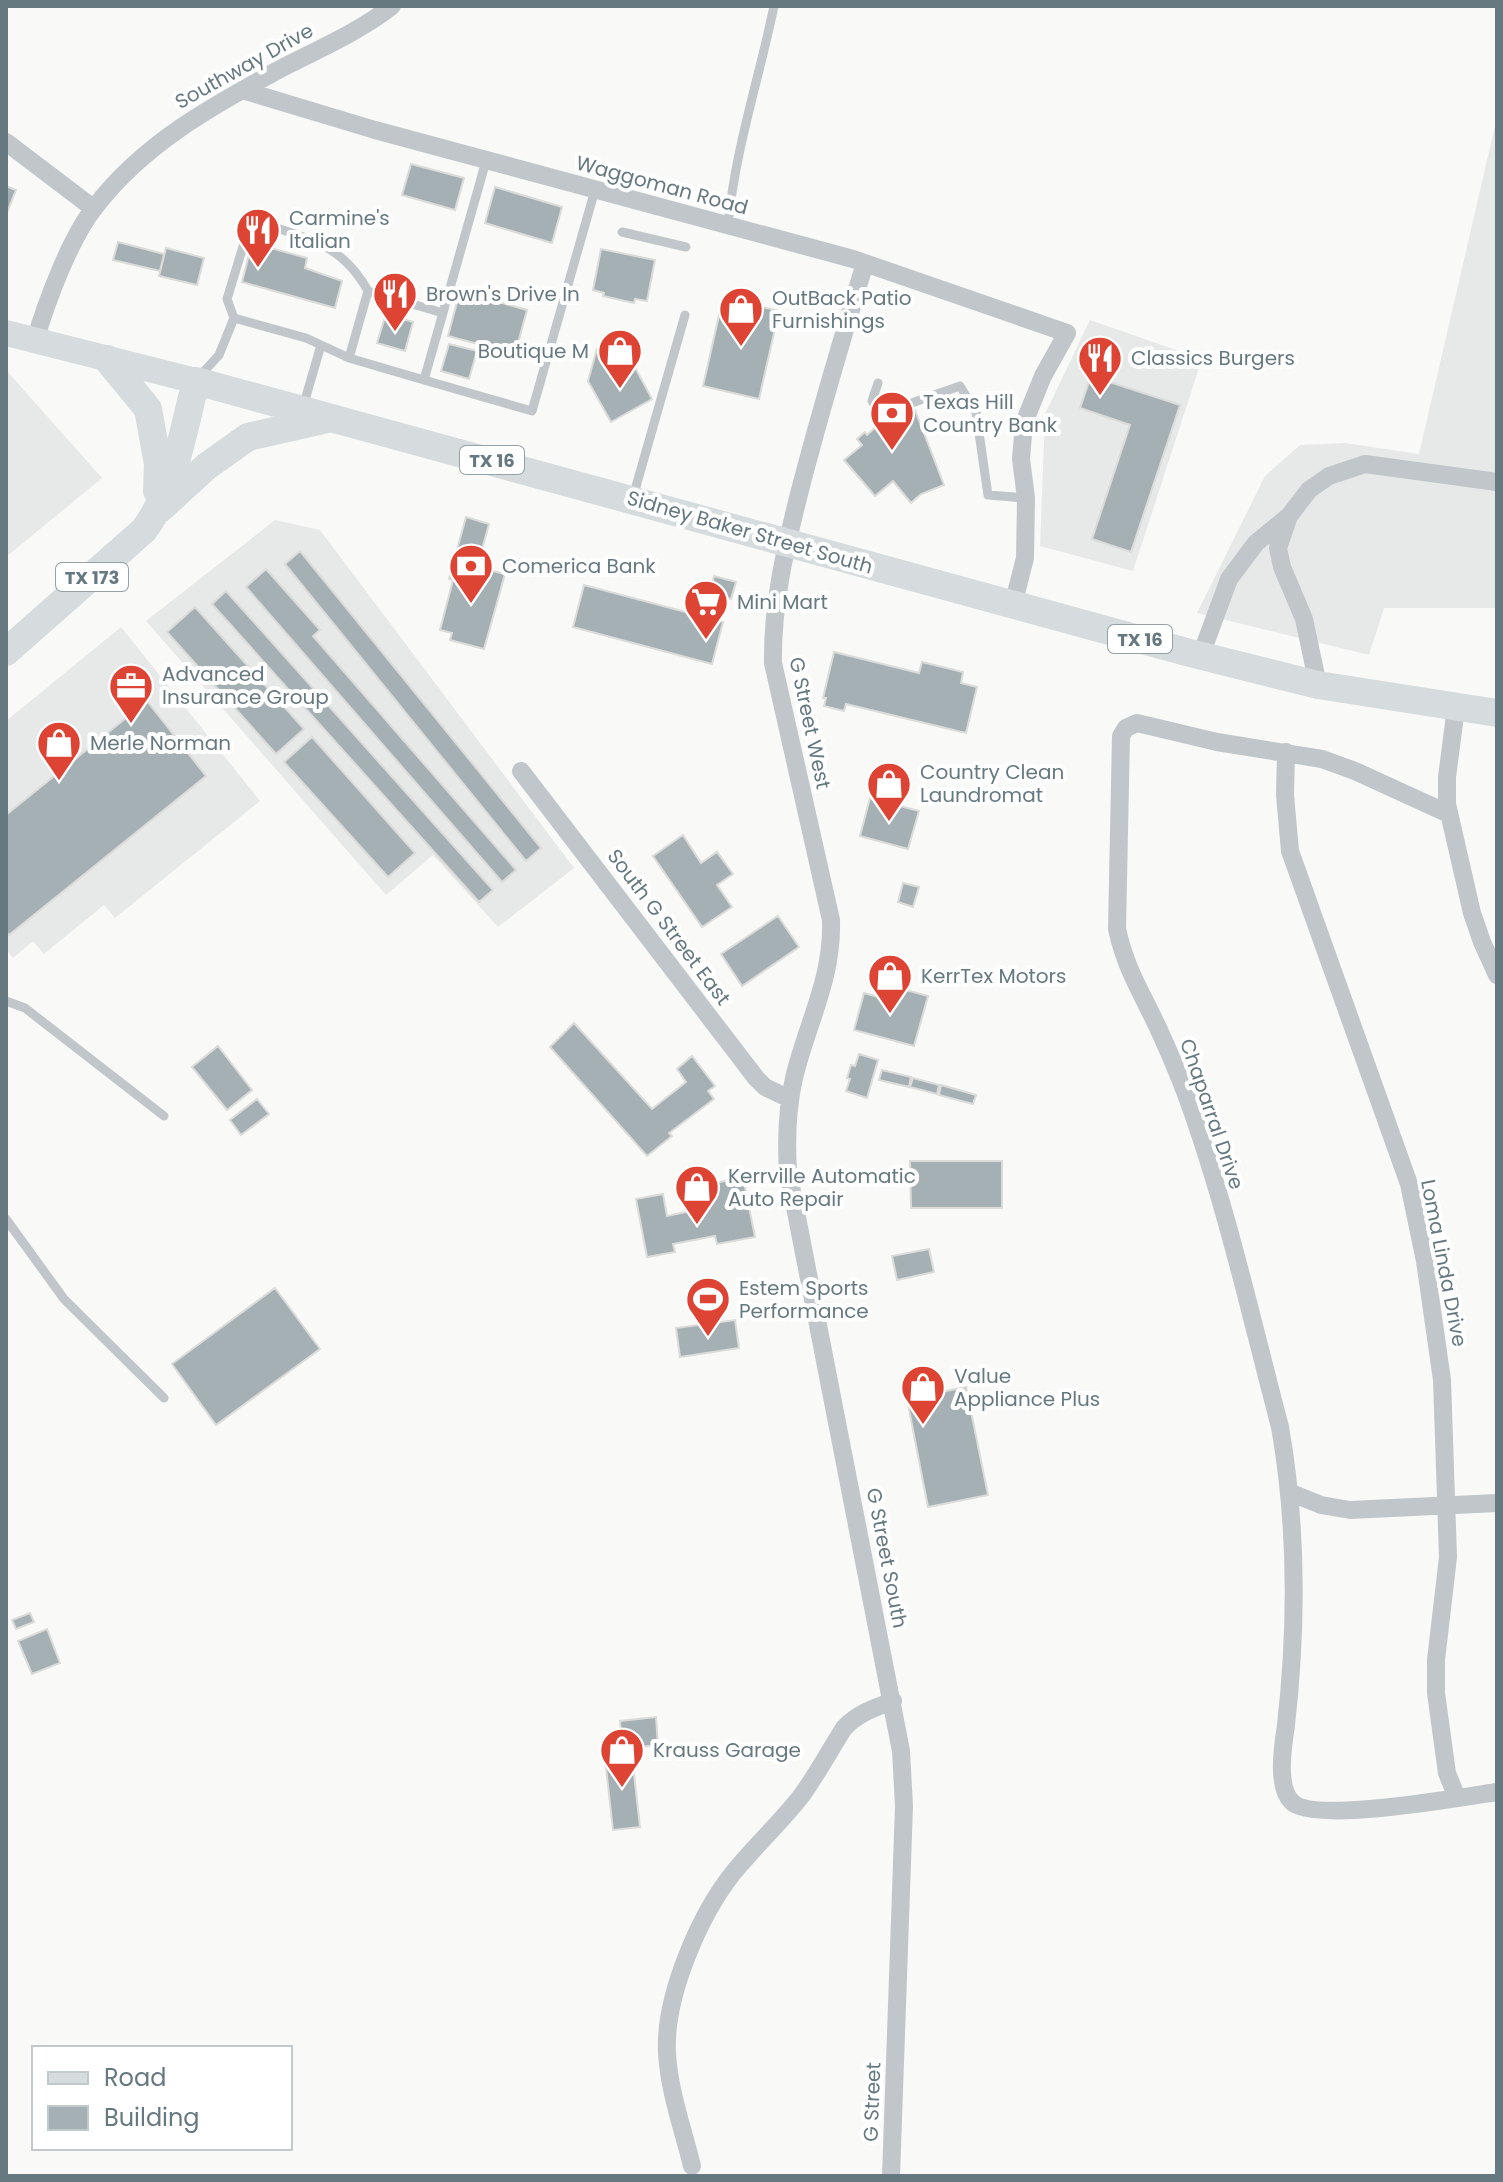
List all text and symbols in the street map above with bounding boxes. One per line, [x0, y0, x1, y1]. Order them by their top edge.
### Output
street label: Southway Drive [170, 16, 318, 116]
street label: Waggoman Road [573, 149, 751, 221]
place label: Carmine's Italian [289, 204, 390, 255]
restaurant icon: Carmine's Italian [234, 206, 282, 269]
restaurant icon: Brown's Drive In [371, 270, 419, 333]
place label: Brown's Drive In [426, 280, 580, 308]
place label: OutBack Patio Furnishings [772, 284, 911, 335]
shop icon: OutBack Patio Furnishings [717, 285, 765, 348]
shop icon: Boutique M [596, 327, 644, 390]
restaurant icon: Classics Burgers [1076, 334, 1124, 397]
place label: Boutique M [478, 337, 589, 365]
place label: Classics Burgers [1131, 344, 1295, 372]
place label: Texas Hill Country Bank [923, 388, 1058, 439]
bank icon: Texas Hill Country Bank [868, 389, 916, 452]
road number: TX 16 [460, 446, 524, 474]
street label: Sidney Baker Street South [624, 483, 876, 581]
bank icon: Comerica Bank [447, 542, 495, 605]
place label: Comerica Bank [502, 552, 656, 580]
road number: TX 173 [56, 563, 128, 591]
supermarket icon: Mini Mart [682, 578, 730, 641]
place label: Mini Mart [737, 588, 828, 616]
road number: TX 16 [1108, 625, 1172, 653]
street label: G Street West [782, 654, 838, 792]
place label: Advanced Insurance Group [162, 660, 329, 711]
office icon: Advanced Insurance Group [107, 662, 155, 725]
shop icon: Merle Norman [35, 719, 83, 782]
place label: Merle Norman [90, 729, 231, 757]
place label: Country Clean Laundromat [920, 758, 1064, 809]
shop icon: Country Clean Laundromat [865, 760, 913, 823]
street label: South G Street East [601, 843, 737, 1011]
shop icon: KerrTex Motors [866, 952, 914, 1015]
place label: KerrTex Motors [921, 962, 1066, 990]
street label: Chaparral Drive [1173, 1035, 1251, 1193]
place label: Kerrville Automatic Auto Repair [728, 1162, 916, 1213]
shop icon: Kerrville Automatic Auto Repair [673, 1163, 721, 1226]
street label: Loma Linda Drive [1414, 1177, 1474, 1349]
place label: Estem Sports Performance [739, 1274, 869, 1325]
sports icon: Estem Sports Performance [684, 1275, 732, 1338]
place label: Value Appliance Plus [954, 1362, 1100, 1413]
shop icon: Value Appliance Plus [899, 1363, 947, 1426]
street label: G Street South [860, 1486, 914, 1630]
shop icon: Krauss Garage [598, 1726, 646, 1789]
place label: Krauss Garage [653, 1736, 801, 1764]
legend [32, 2046, 292, 2150]
text: Road [104, 2061, 166, 2094]
street label: G Street [857, 2062, 887, 2142]
text: Building [104, 2101, 200, 2134]

